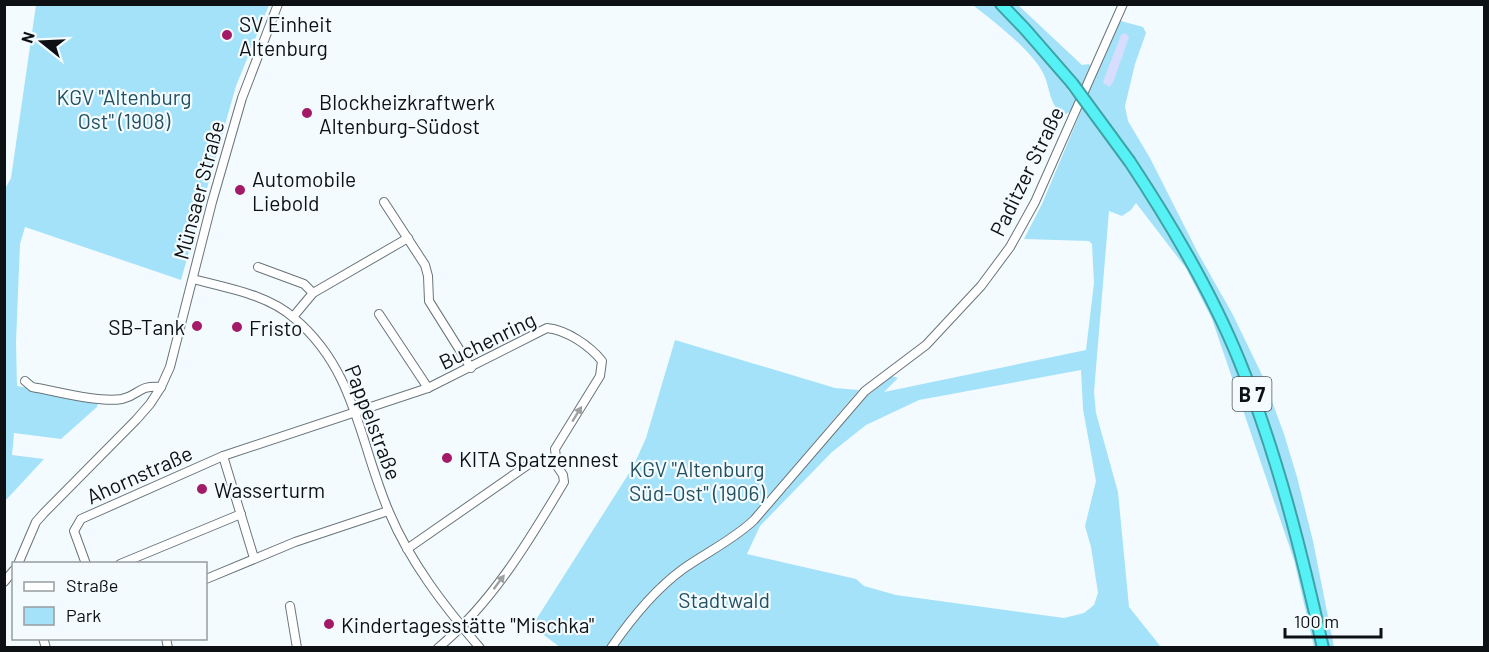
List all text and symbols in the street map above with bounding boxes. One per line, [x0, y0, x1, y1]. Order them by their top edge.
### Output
place label: SV Einheit Altenburg [239, 11, 332, 60]
north arrow [12, 12, 72, 72]
marker: SV Einheit Altenburg [220, 28, 234, 42]
text: N [17, 29, 38, 45]
park label: KGV "Altenburg Ost" (1908) [57, 84, 191, 133]
place label: Blockheizkraftwerk Altenburg-Südost [319, 89, 495, 138]
street label: Paditzer Straße [984, 102, 1068, 240]
marker: Blockheizkraftwerk Altenburg-Südost [300, 106, 314, 120]
street label: Münsaer Straße [167, 118, 229, 262]
place label: Automobile Liebold [252, 166, 356, 215]
marker: Automobile Liebold [233, 183, 247, 197]
street label: Buchenring [435, 306, 539, 374]
place label: SB-Tank [108, 314, 185, 339]
place label: Fristo [249, 315, 303, 340]
marker: SB-Tank [190, 319, 204, 333]
marker: Fristo [230, 320, 244, 334]
street label: Pappelstraße [341, 361, 407, 483]
road number: B 7 [1232, 377, 1272, 411]
one-way arrow [571, 406, 582, 422]
street label: Ahornstraße [82, 440, 196, 508]
place label: KITA Spatzennest [459, 446, 619, 471]
marker: KITA Spatzennest [440, 451, 454, 465]
park label: KGV "Altenburg Süd-Ost" (1906) [629, 456, 765, 505]
place label: Wasserturm [214, 477, 325, 502]
marker: Wasserturm [195, 482, 209, 496]
legend [12, 562, 207, 640]
text: Straße [66, 574, 118, 596]
one-way arrow [493, 574, 505, 590]
park label: Stadtwald [678, 587, 770, 612]
scale bar [1285, 601, 1381, 639]
text: Park [66, 604, 101, 626]
text: 100 m [1294, 610, 1339, 632]
place label: Kindertagesstätte "Mischka" [341, 612, 594, 637]
marker: Kindertagesstätte "Mischka" [322, 617, 336, 631]

